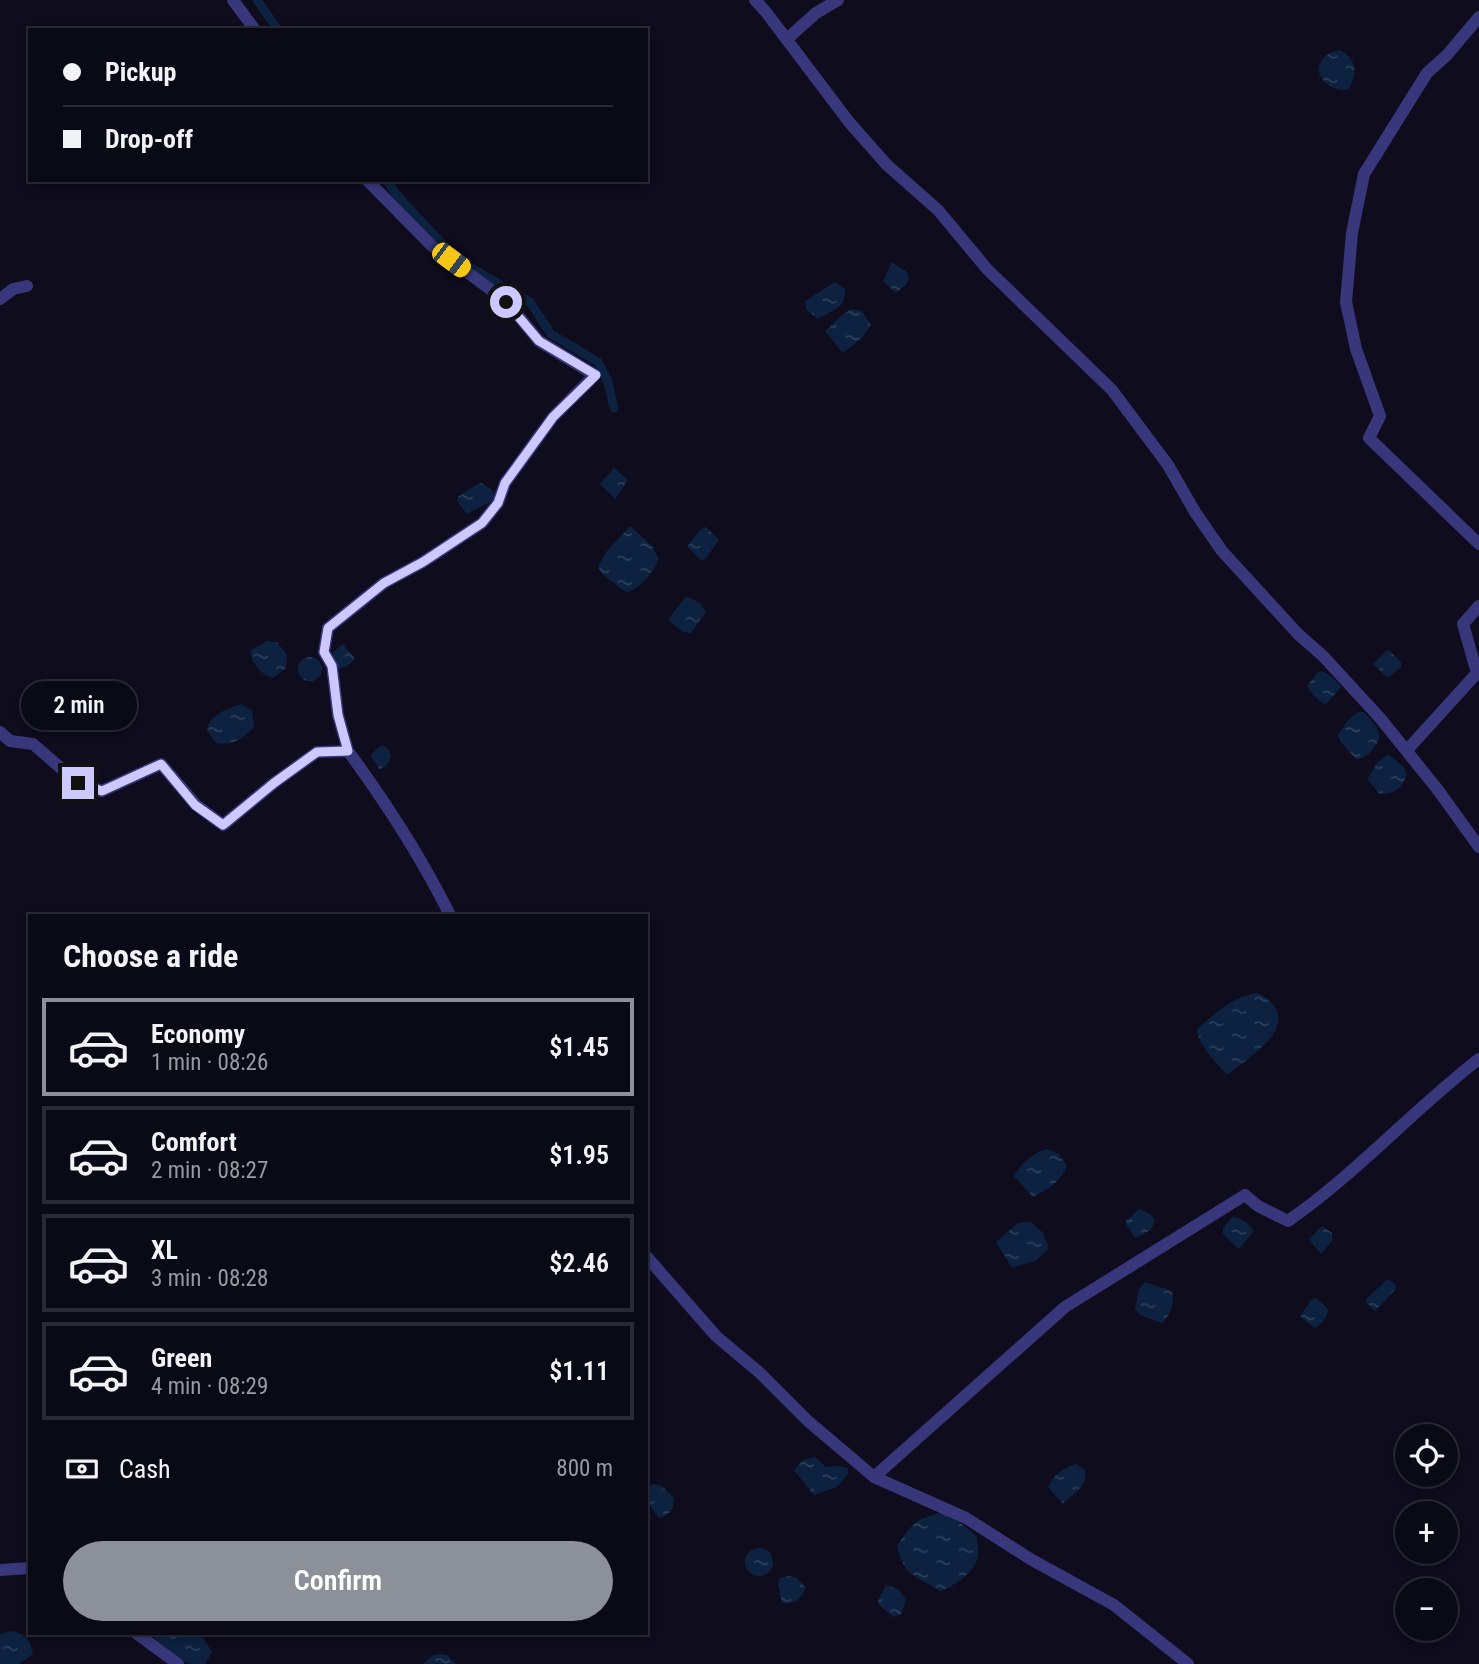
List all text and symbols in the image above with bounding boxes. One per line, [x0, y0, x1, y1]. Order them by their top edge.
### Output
text: Pickup [105, 57, 176, 87]
text: Drop-off [105, 124, 193, 154]
car [428, 239, 475, 281]
route start [490, 286, 522, 318]
callout: 2 min [20, 682, 136, 730]
text: 2 min [54, 692, 104, 719]
route end [62, 767, 94, 799]
text: Choose a ride [63, 937, 238, 975]
icon: car [67, 1016, 130, 1079]
text: Economy [151, 1019, 245, 1049]
text: $1.45 [549, 1032, 609, 1062]
text: 1 min · 08:26 [151, 1049, 268, 1076]
icon: car [67, 1124, 130, 1187]
text: Comfort [151, 1127, 237, 1157]
text: $1.95 [549, 1140, 609, 1170]
text: 2 min · 08:27 [151, 1157, 268, 1184]
icon: car [67, 1232, 130, 1295]
text: XL [151, 1235, 178, 1265]
text: $2.46 [549, 1248, 609, 1278]
text: 3 min · 08:28 [151, 1265, 268, 1292]
icon: car [67, 1340, 130, 1403]
text: Green [151, 1343, 212, 1373]
text: $1.11 [549, 1356, 609, 1386]
text: 4 min · 08:29 [151, 1373, 268, 1400]
map controls [1395, 1424, 1458, 1641]
button: locate [1395, 1424, 1458, 1487]
icon: cash [63, 1450, 101, 1488]
text: Cash [119, 1454, 171, 1484]
text: 800 m [556, 1455, 613, 1482]
button: + [1395, 1501, 1458, 1564]
button: Confirm [63, 1541, 613, 1621]
button: − [1395, 1578, 1458, 1641]

